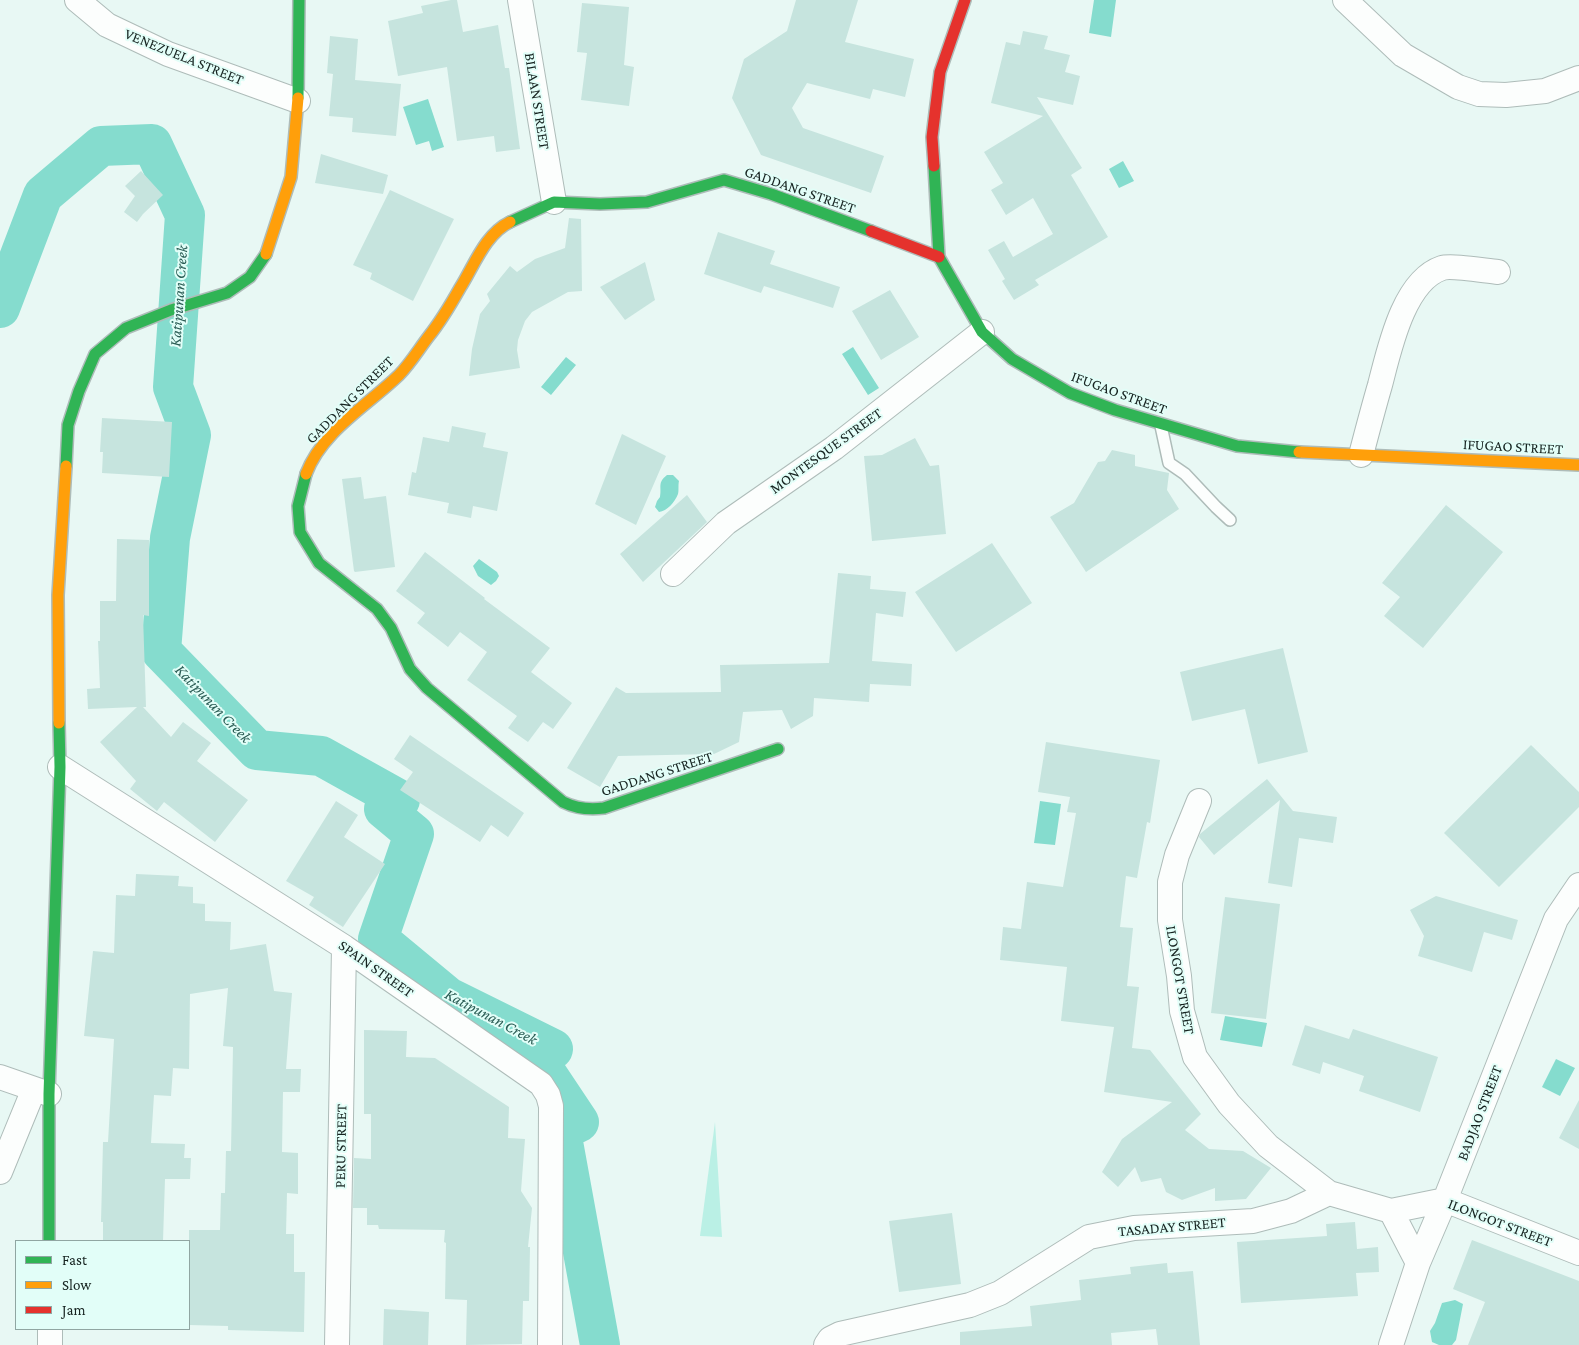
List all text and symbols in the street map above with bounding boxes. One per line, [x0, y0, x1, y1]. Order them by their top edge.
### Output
street label: VENEZUELA STREET [122, 25, 246, 89]
street label: BILAAN STREET [520, 51, 554, 151]
street label: GADDANG STREET [742, 163, 858, 217]
water label: Katipunan Creek [166, 245, 192, 347]
street label: GADDANG STREET [302, 352, 398, 448]
street label: IFUGAO STREET [1069, 367, 1169, 419]
street label: MONTESQUE STREET [766, 404, 886, 498]
street label: IFUGAO STREET [1462, 435, 1564, 459]
water label: Katipunan Creek [171, 661, 255, 747]
street label: GADDANG STREET [599, 747, 715, 801]
street label: ILONGOT STREET [1162, 924, 1198, 1036]
street label: SPAIN STREET [335, 936, 417, 1002]
water label: Katipunan Creek [442, 985, 540, 1049]
street label: BADJAO STREET [1454, 1063, 1506, 1163]
street label: PERU STREET [331, 1104, 351, 1188]
street label: ILONGOT STREET [1445, 1195, 1555, 1251]
street label: TASADAY STREET [1117, 1213, 1227, 1241]
legend [15, 1240, 190, 1330]
text: Fast [62, 1252, 87, 1268]
text: Slow [62, 1277, 91, 1293]
text: Jam [62, 1302, 85, 1318]

